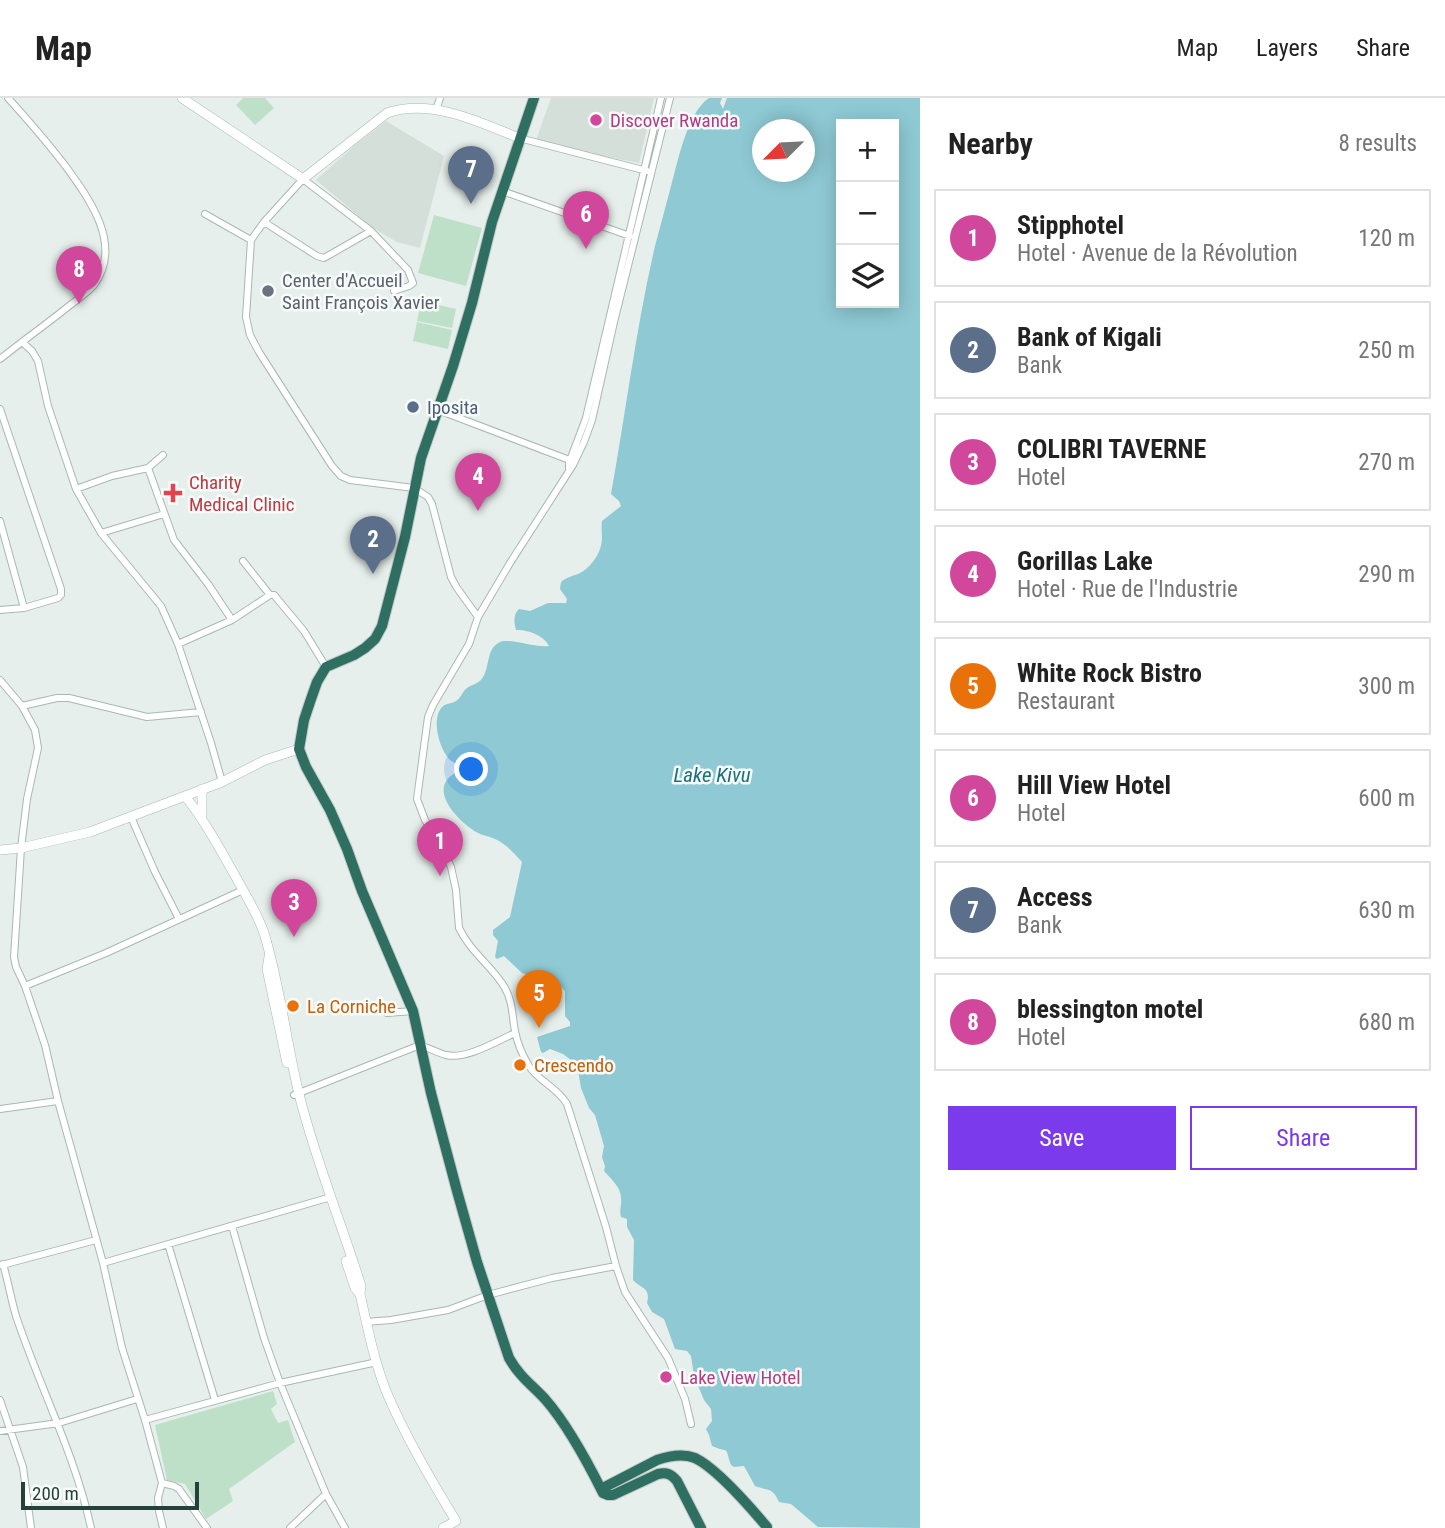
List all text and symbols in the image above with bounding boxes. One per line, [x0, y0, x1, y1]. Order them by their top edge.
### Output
text: Map [35, 29, 92, 68]
text: Map [1177, 34, 1218, 62]
text: Layers [1256, 34, 1318, 62]
text: Share [1356, 34, 1410, 62]
place label: Discover Rwanda [610, 109, 738, 132]
marker: Discover Rwanda [588, 112, 604, 128]
north arrow [752, 119, 815, 182]
map controls [836, 119, 899, 308]
button: + [836, 119, 899, 182]
text: Nearby [948, 126, 1033, 161]
text: 8 results [1339, 130, 1417, 157]
pin: 7 [448, 146, 494, 204]
button: − [836, 182, 899, 245]
pin: 6 [563, 191, 609, 249]
text: Stipphotel [1017, 210, 1124, 240]
text: 1 [967, 225, 979, 252]
text: 120 m [1358, 225, 1415, 252]
text: Hotel · Avenue de la Révolution [1017, 240, 1298, 267]
button: layers [836, 245, 899, 308]
pin: 8 [56, 246, 102, 304]
place label: Center d'Accueil Saint François Xavier [282, 269, 440, 314]
marker: Center d'Accueil Saint François Xavier [260, 283, 276, 299]
text: Bank of Kigali [1017, 322, 1162, 352]
text: 2 [967, 337, 979, 364]
text: 250 m [1358, 337, 1415, 364]
text: Bank [1017, 352, 1062, 379]
place label: Iposita [427, 396, 478, 419]
marker: Iposita [405, 399, 421, 415]
text: COLIBRI TAVERNE [1017, 434, 1206, 464]
text: 3 [967, 449, 979, 476]
text: 270 m [1358, 449, 1415, 476]
pin: 4 [455, 453, 501, 511]
text: Hotel [1017, 464, 1066, 491]
place label: Charity Medical Clinic [189, 471, 295, 516]
marker: Charity Medical Clinic [163, 483, 183, 503]
pin: 2 [350, 516, 396, 574]
text: Gorillas Lake [1017, 546, 1153, 576]
text: 4 [967, 561, 979, 588]
text: 290 m [1358, 561, 1415, 588]
text: Hotel · Rue de l'Industrie [1017, 576, 1238, 603]
text: White Rock Bistro [1017, 658, 1202, 688]
text: 5 [967, 673, 979, 700]
text: 300 m [1358, 673, 1415, 700]
text: Restaurant [1017, 688, 1115, 715]
your location [454, 752, 488, 786]
water label: Lake Kivu [673, 763, 751, 787]
text: Hill View Hotel [1017, 770, 1171, 800]
text: 6 [967, 785, 979, 812]
text: 600 m [1358, 785, 1415, 812]
text: Hotel [1017, 800, 1066, 827]
pin: 1 [417, 818, 463, 876]
pin: 3 [271, 879, 317, 937]
text: Access [1017, 882, 1093, 912]
text: 7 [967, 897, 979, 924]
text: 630 m [1358, 897, 1415, 924]
text: Bank [1017, 912, 1062, 939]
pin: 5 [516, 970, 562, 1028]
text: blessington motel [1017, 994, 1203, 1024]
place label: La Corniche [307, 995, 396, 1018]
marker: La Corniche [285, 998, 301, 1014]
text: 8 [967, 1009, 979, 1036]
text: 680 m [1358, 1009, 1415, 1036]
text: Hotel [1017, 1024, 1066, 1051]
place label: Crescendo [534, 1054, 614, 1077]
marker: Crescendo [512, 1057, 528, 1073]
button: Save [948, 1106, 1176, 1170]
button: Share [1190, 1106, 1417, 1170]
place label: Lake View Hotel [680, 1366, 801, 1389]
marker: Lake View Hotel [658, 1369, 674, 1385]
scale bar [21, 1479, 200, 1511]
text: 200 m [32, 1482, 79, 1505]

